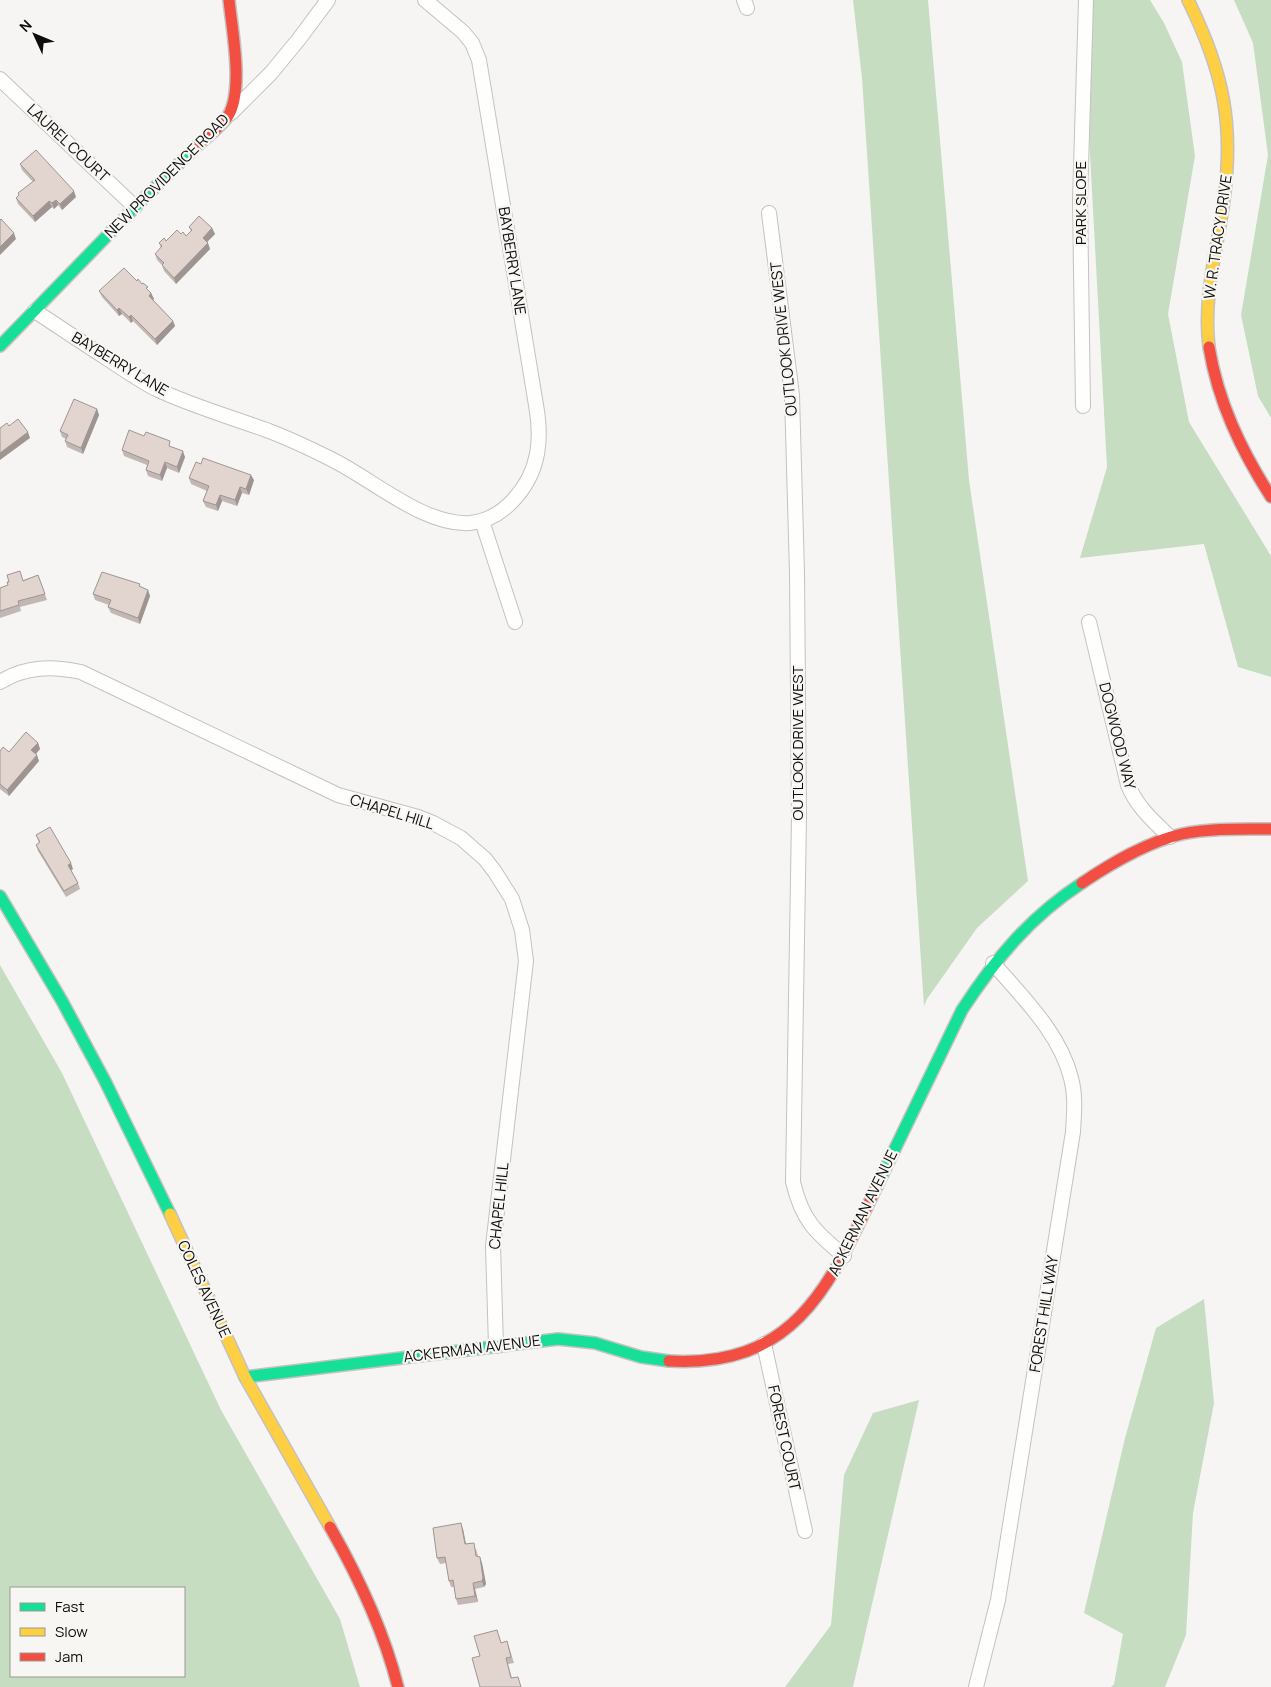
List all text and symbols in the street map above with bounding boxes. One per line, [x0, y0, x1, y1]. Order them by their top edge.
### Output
north arrow [10, 10, 60, 60]
text: N [15, 15, 36, 36]
street label: LAUREL COURT [22, 99, 114, 186]
street label: NEW PROVIDENCE ROAD [100, 109, 234, 243]
street label: PARK SLOPE [1070, 161, 1091, 245]
street label: W. R. TRACY DRIVE [1198, 173, 1237, 301]
street label: BAYBERRY LANE [494, 205, 531, 317]
street label: OUTLOOK DRIVE WEST [765, 261, 802, 417]
street label: BAYBERRY LANE [68, 326, 173, 401]
street label: OUTLOOK DRIVE WEST [787, 665, 808, 821]
street label: DOGWOOD WAY [1094, 680, 1141, 792]
street label: CHAPEL HILL [347, 789, 437, 834]
street label: ACKERMAN AVENUE [823, 1146, 902, 1279]
street label: CHAPEL HILL [484, 1161, 514, 1250]
street label: COLES AVENUE [173, 1237, 236, 1341]
street label: FOREST HILL WAY [1024, 1253, 1063, 1374]
street label: ACKERMAN AVENUE [402, 1330, 542, 1367]
street label: FOREST COURT [763, 1383, 806, 1493]
legend [10, 1587, 185, 1677]
text: Fast [55, 1596, 84, 1617]
text: Slow [55, 1621, 88, 1642]
text: Jam [55, 1646, 83, 1667]

